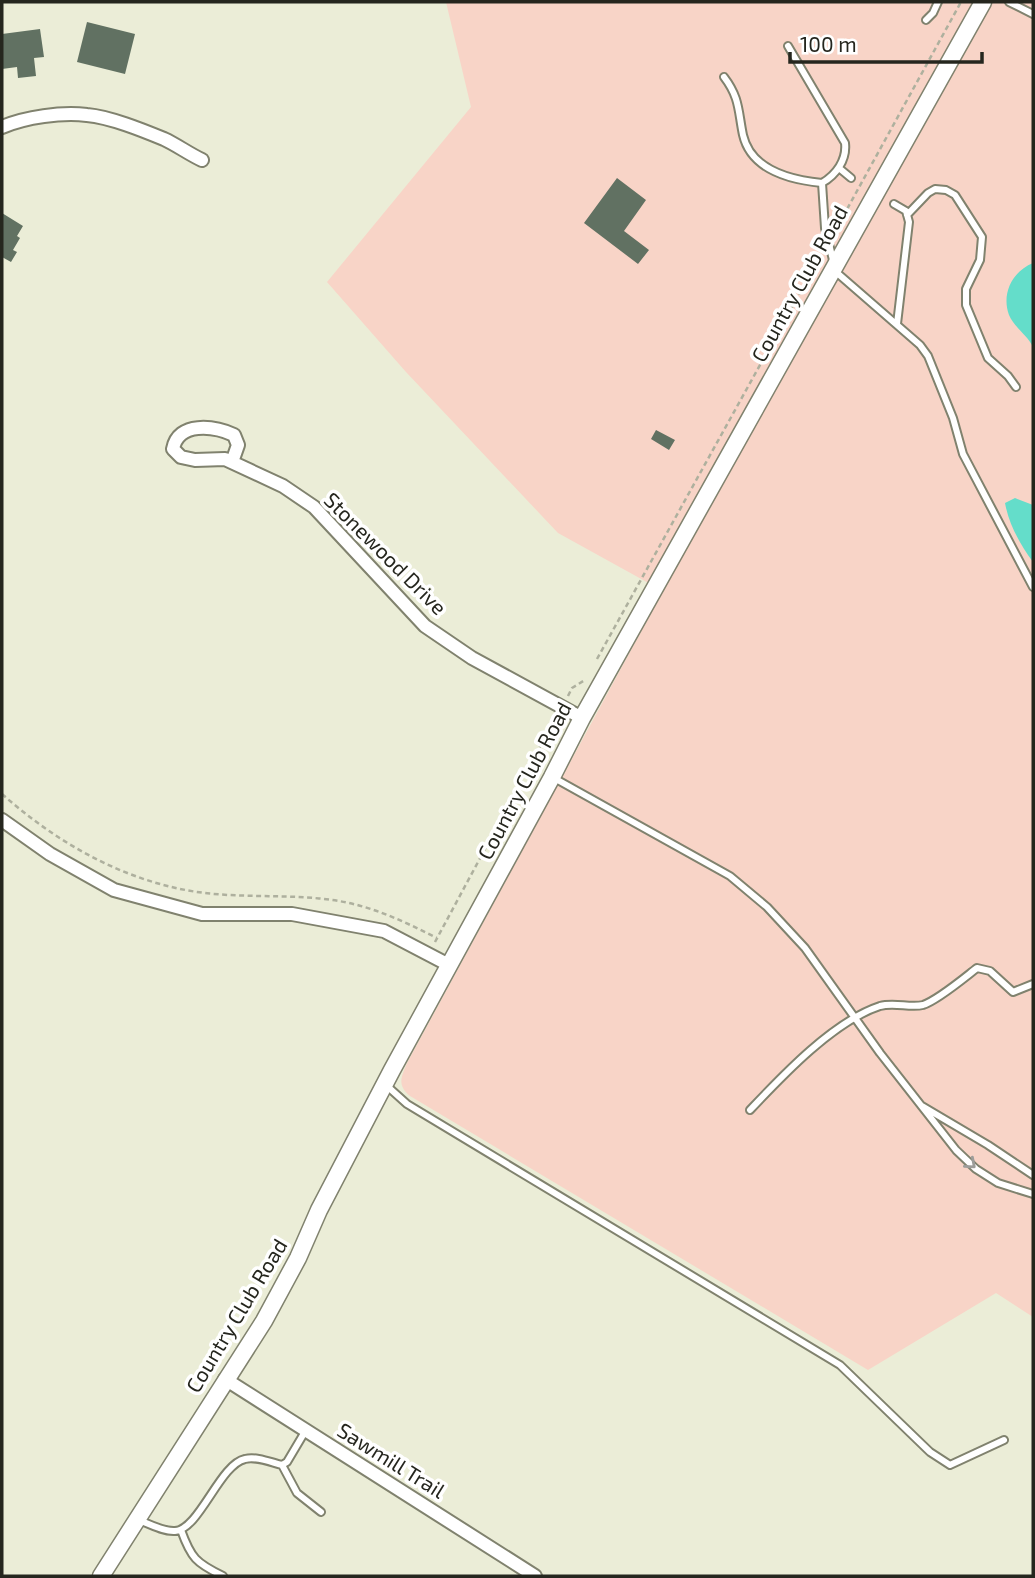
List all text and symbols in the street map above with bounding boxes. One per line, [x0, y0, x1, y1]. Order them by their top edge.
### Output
scale bar [790, 21, 982, 65]
text: 100 m [800, 31, 857, 56]
street label: Country Club Road [745, 201, 852, 366]
street label: Stonewood Drive [320, 487, 452, 619]
street label: Country Club Road [472, 697, 576, 863]
one-way arrow [963, 1156, 976, 1168]
street label: Country Club Road [180, 1234, 291, 1397]
street label: Sawmill Trail [333, 1417, 451, 1503]

